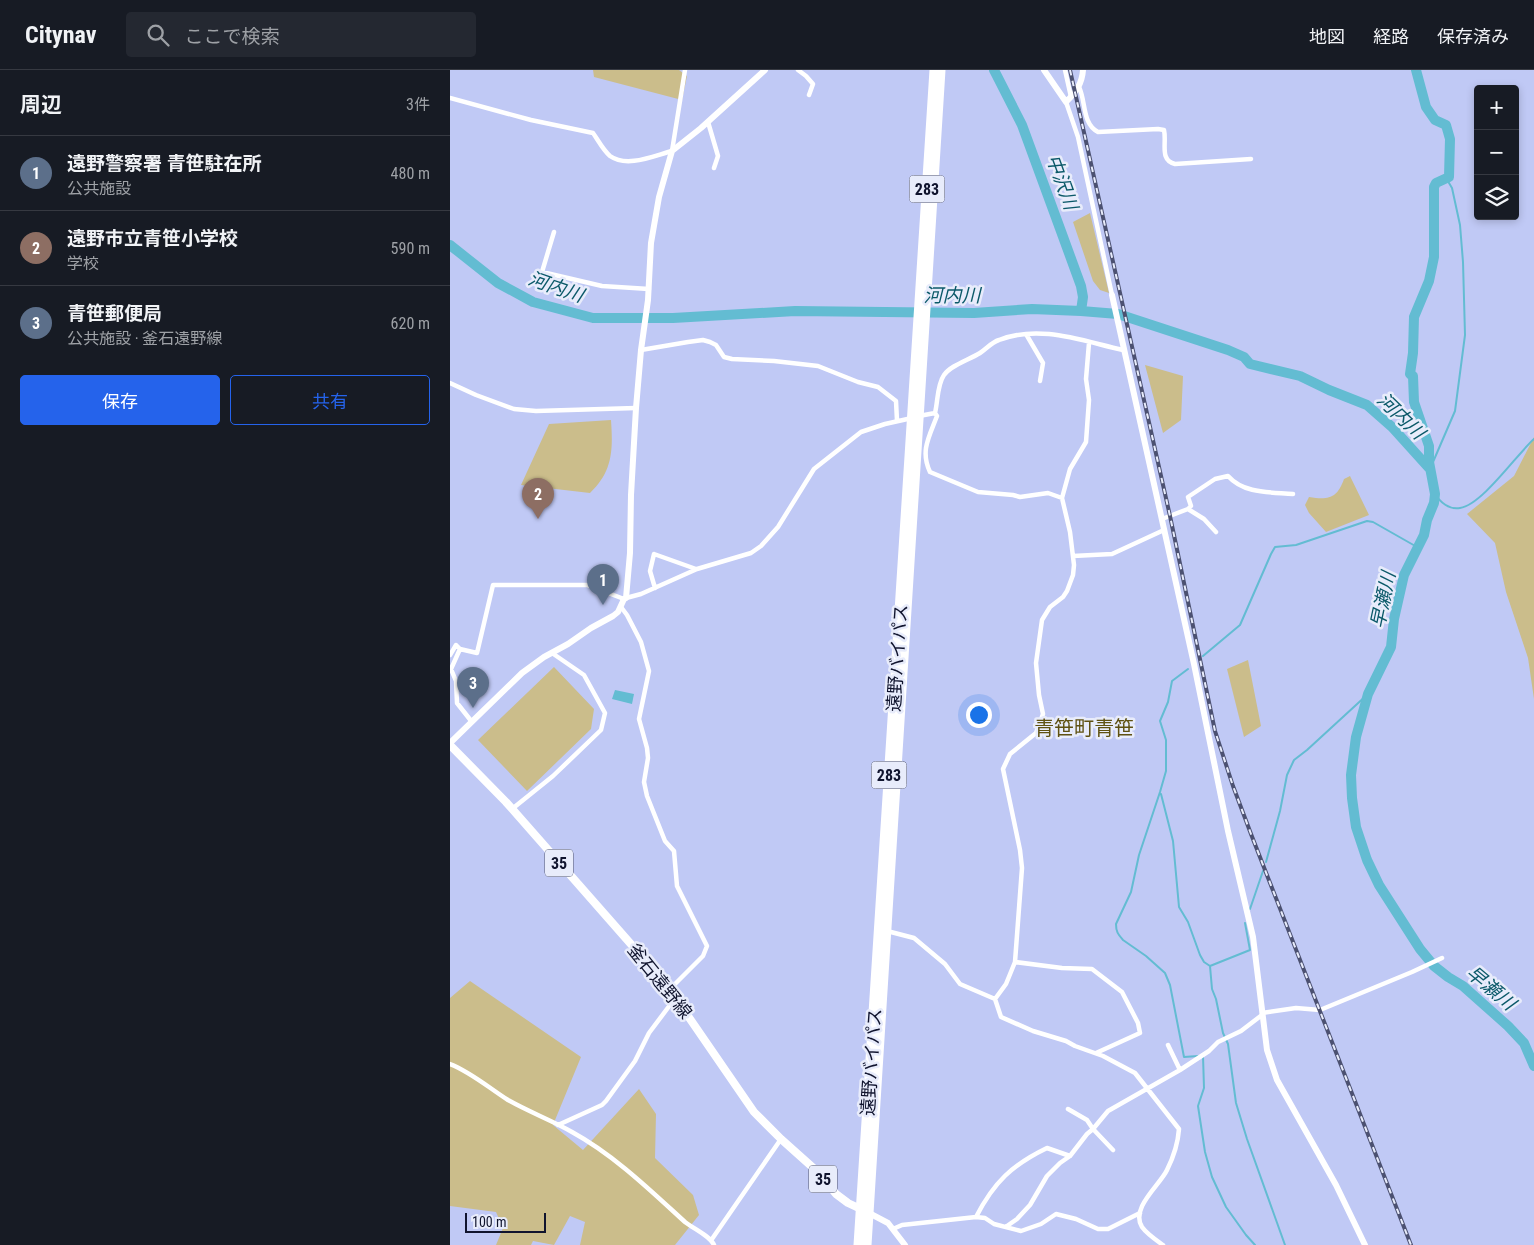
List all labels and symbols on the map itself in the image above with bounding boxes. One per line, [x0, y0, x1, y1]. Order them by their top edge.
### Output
water label: 中沢川 [1041, 151, 1083, 215]
road number: 283 [910, 176, 944, 202]
water label: 河内川 [525, 267, 589, 308]
water label: 河内川 [923, 284, 982, 307]
water label: 河内川 [1373, 388, 1431, 445]
pin: 2 [522, 478, 554, 519]
pin: 1 [587, 564, 619, 605]
water label: 早瀬川 [1366, 568, 1401, 630]
street label: 遠野バイパス [883, 604, 911, 712]
pin: 3 [457, 667, 489, 708]
your location [966, 702, 992, 728]
district label: 青笹町青笹 [1034, 716, 1134, 740]
road number: 283 [872, 762, 906, 788]
road number: 35 [545, 850, 573, 876]
street label: 釜石遠野線 [624, 939, 696, 1023]
water label: 早瀬川 [1462, 961, 1522, 1016]
street label: 遠野バイパス [857, 1008, 885, 1116]
road number: 35 [809, 1166, 837, 1192]
scale bar [465, 1210, 546, 1233]

